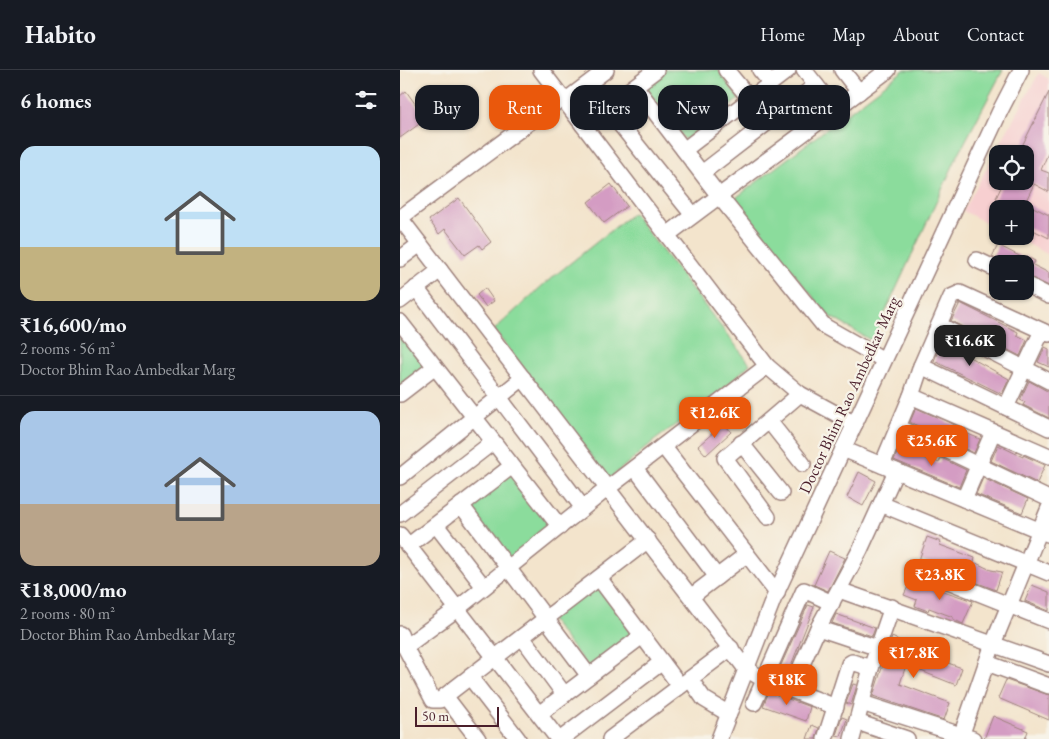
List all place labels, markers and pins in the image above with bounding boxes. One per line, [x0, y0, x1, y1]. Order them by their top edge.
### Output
pin: ₹16.6K [929, 324, 1011, 367]
pin: ₹12.6K [674, 396, 756, 439]
pin: ₹25.6K [891, 424, 973, 467]
pin: ₹23.8K [899, 558, 981, 601]
pin: ₹17.8K [873, 636, 955, 679]
pin: ₹18K [757, 664, 817, 706]

